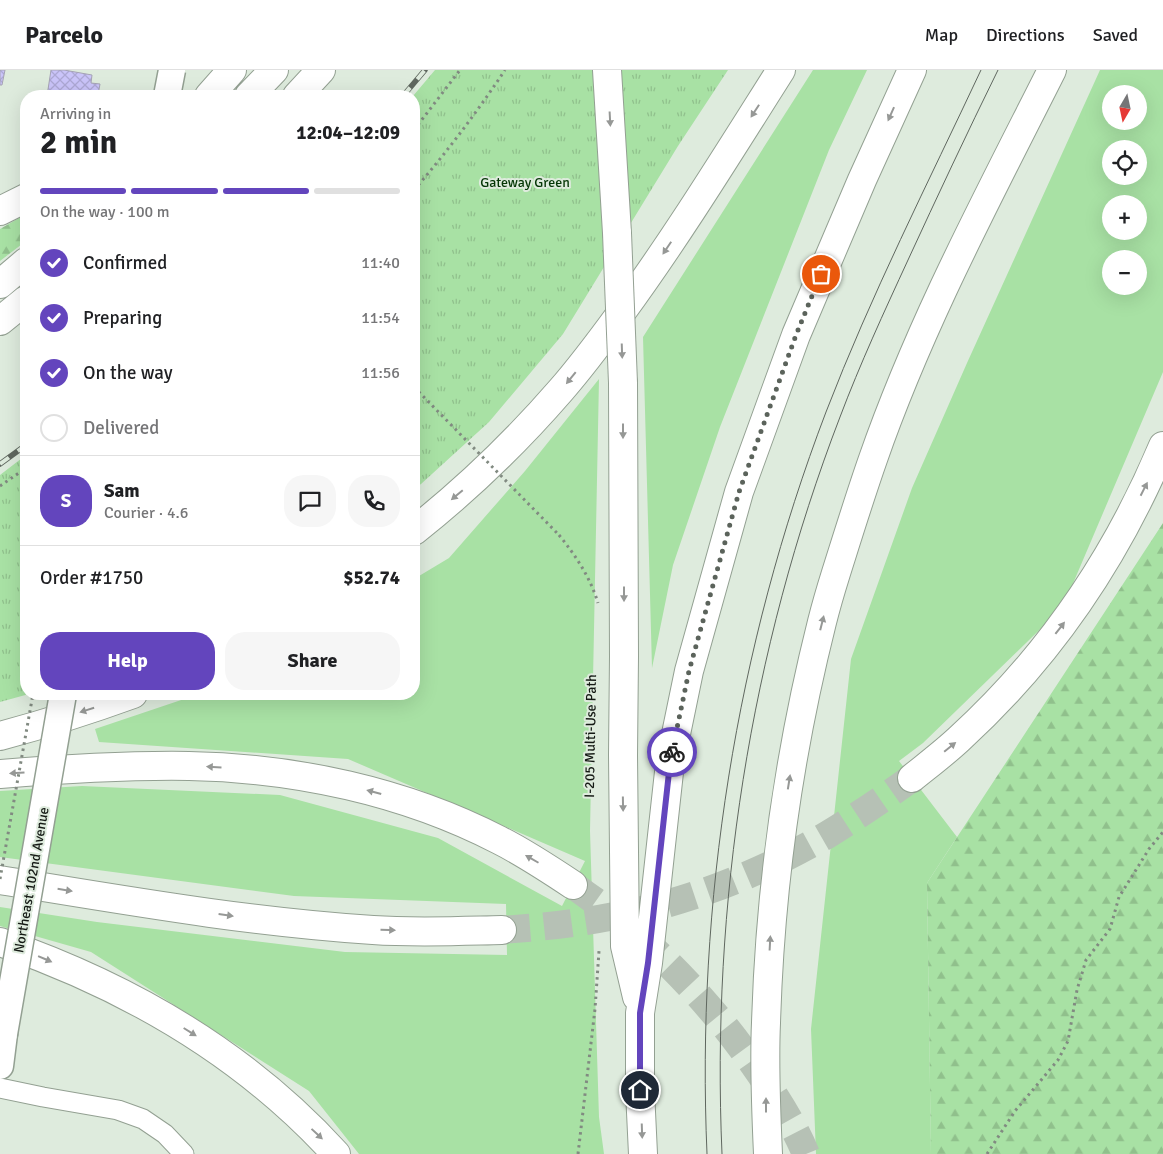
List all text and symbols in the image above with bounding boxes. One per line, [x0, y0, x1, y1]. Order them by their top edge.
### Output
text: Parcelo [25, 20, 103, 50]
text: Map [925, 24, 958, 46]
text: Directions [986, 24, 1065, 46]
text: Saved [1093, 24, 1138, 46]
north arrow [1102, 85, 1148, 130]
map controls [1102, 85, 1147, 295]
text: Arriving in [40, 104, 111, 124]
one-way arrow [750, 104, 760, 118]
one-way arrow [887, 107, 895, 121]
one-way arrow [607, 111, 615, 127]
text: 12:04–12:09 [296, 121, 400, 145]
text: 2 min [40, 123, 117, 162]
button: locate [1102, 140, 1147, 185]
park label: Gateway Green [480, 174, 570, 191]
button: + [1102, 195, 1147, 240]
text: On the way · 100 m [40, 202, 170, 222]
one-way arrow [662, 241, 672, 254]
icon: check [40, 249, 68, 277]
button: − [1102, 250, 1147, 295]
text: Confirmed [83, 251, 167, 275]
text: 11:40 [361, 253, 400, 273]
pin [800, 253, 842, 295]
icon: bag [807, 260, 835, 288]
icon: check [40, 304, 68, 332]
text: Preparing [83, 306, 162, 330]
text: 11:54 [361, 308, 400, 328]
one-way arrow [618, 344, 626, 360]
icon: check [40, 359, 68, 387]
text: On the way [83, 361, 173, 385]
text: 11:56 [361, 363, 400, 383]
one-way arrow [565, 372, 576, 385]
text: Delivered [83, 416, 159, 440]
one-way arrow [619, 424, 627, 440]
button: chat [284, 475, 336, 527]
button: phone [348, 475, 400, 527]
text: Sam [104, 479, 140, 503]
one-way arrow [1140, 482, 1148, 496]
text: S [61, 489, 71, 513]
one-way arrow [451, 489, 464, 500]
text: Courier · 4.6 [104, 503, 188, 523]
text: Order #1750 [40, 566, 143, 590]
text: $52.74 [343, 566, 400, 590]
one-way arrow [620, 586, 628, 602]
one-way arrow [818, 615, 826, 630]
one-way arrow [1055, 622, 1066, 635]
button: Help [40, 632, 215, 690]
button: Share [225, 632, 400, 690]
street label: I-205 Multi-Use Path [581, 674, 600, 798]
one-way arrow [79, 706, 94, 714]
courier [647, 727, 697, 777]
icon: bike [658, 738, 686, 766]
one-way arrow [943, 741, 956, 752]
one-way arrow [206, 763, 222, 771]
one-way arrow [9, 769, 25, 777]
one-way arrow [786, 773, 794, 789]
one-way arrow [367, 788, 382, 796]
one-way arrow [620, 796, 628, 812]
street label: Northeast 102nd Avenue [10, 806, 53, 954]
one-way arrow [525, 854, 539, 863]
one-way arrow [58, 887, 74, 895]
one-way arrow [218, 911, 234, 919]
one-way arrow [380, 927, 396, 935]
one-way arrow [766, 935, 774, 951]
one-way arrow [38, 956, 53, 964]
one-way arrow [184, 1027, 197, 1037]
pin [619, 1069, 661, 1111]
icon: home [626, 1076, 654, 1104]
one-way arrow [762, 1097, 770, 1113]
one-way arrow [638, 1124, 646, 1140]
one-way arrow [311, 1128, 323, 1140]

